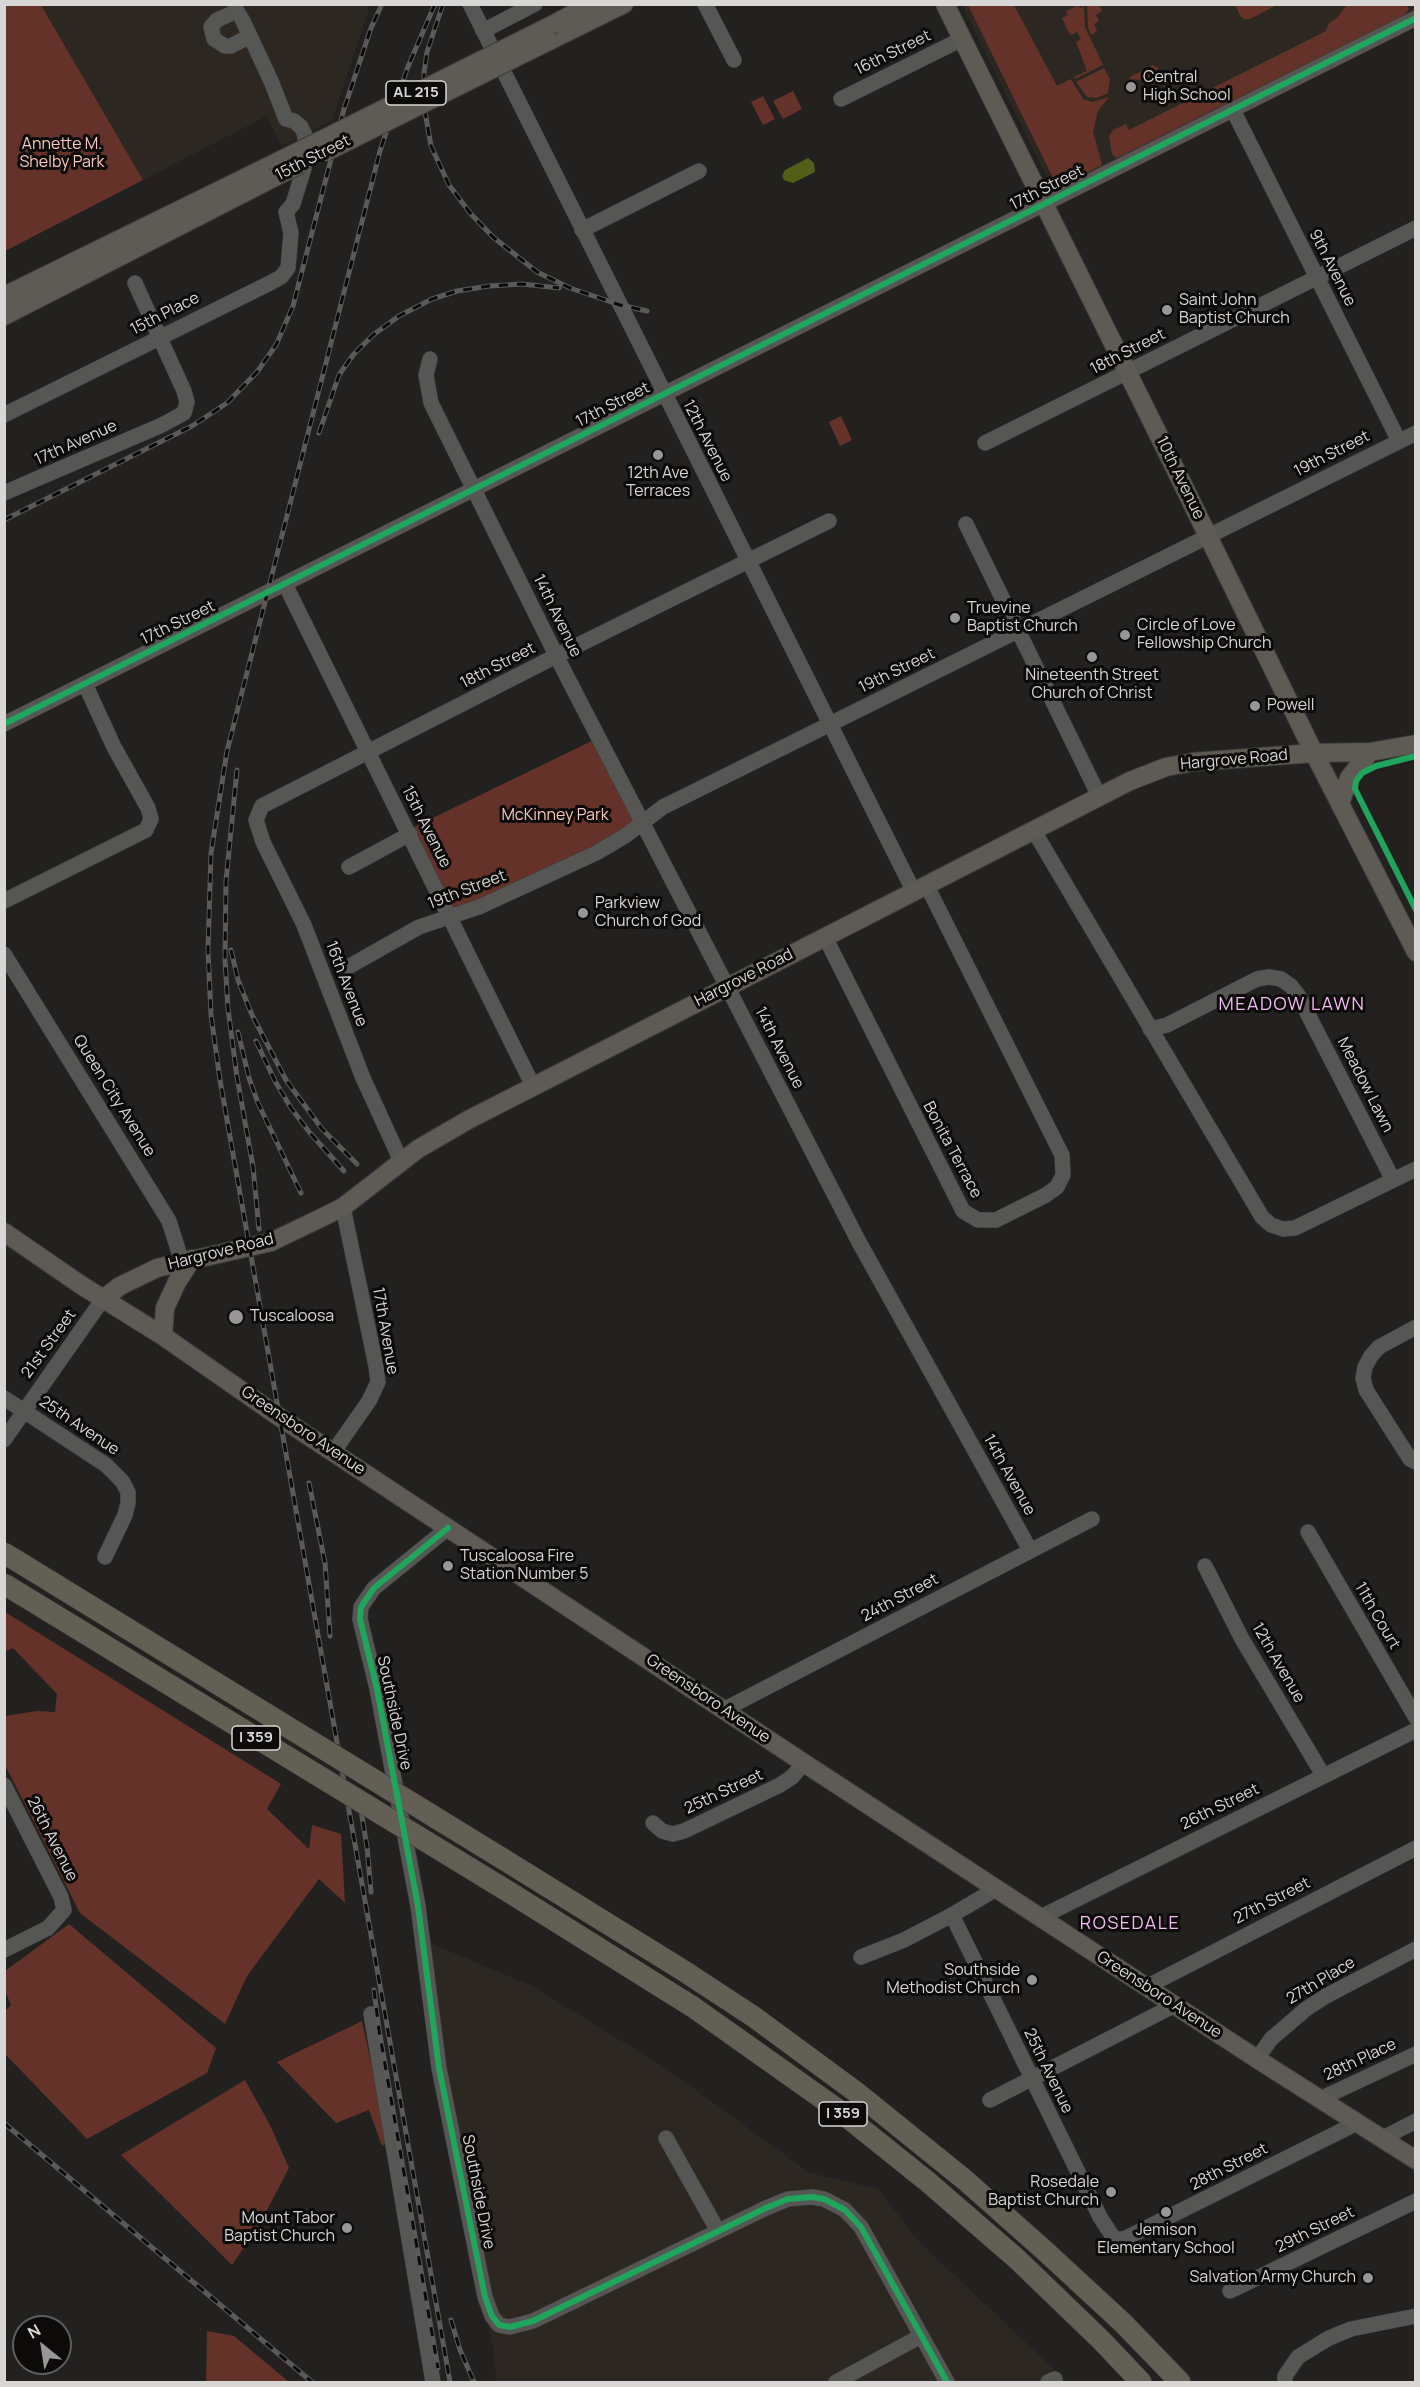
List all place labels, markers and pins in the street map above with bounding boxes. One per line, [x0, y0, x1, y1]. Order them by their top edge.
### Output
place label: Central High School [1143, 68, 1231, 106]
marker: Central High School [1124, 80, 1138, 94]
place label: Saint John Baptist Church [1179, 291, 1290, 329]
marker: Saint John Baptist Church [1160, 303, 1174, 317]
marker: 12th Ave Terraces [651, 448, 665, 462]
place label: 12th Ave Terraces [626, 464, 690, 502]
place label: Truevine Baptist Church [967, 599, 1078, 637]
marker: Truevine Baptist Church [948, 611, 962, 625]
place label: Circle of Love Fellowship Church [1137, 616, 1271, 654]
marker: Circle of Love Fellowship Church [1118, 628, 1132, 642]
marker: Nineteenth Street Church of Christ [1085, 650, 1099, 664]
place label: Nineteenth Street Church of Christ [1025, 666, 1159, 704]
place label: Powell [1267, 696, 1315, 716]
marker: Powell [1248, 699, 1262, 713]
place label: Parkview Church of God [595, 894, 701, 932]
marker: Parkview Church of God [576, 906, 590, 920]
place label: Tuscaloosa [250, 1307, 334, 1327]
marker: Tuscaloosa [227, 1308, 245, 1326]
place label: Tuscaloosa Fire Station Number 5 [460, 1547, 589, 1585]
marker: Tuscaloosa Fire Station Number 5 [441, 1559, 455, 1573]
place label: Southside Methodist Church [886, 1961, 1020, 1999]
marker: Southside Methodist Church [1025, 1973, 1039, 1987]
place label: Rosedale Baptist Church [988, 2173, 1099, 2211]
marker: Rosedale Baptist Church [1104, 2185, 1118, 2199]
marker: Jemison Elementary School [1159, 2205, 1173, 2219]
place label: Mount Tabor Baptist Church [224, 2209, 335, 2247]
marker: Mount Tabor Baptist Church [340, 2221, 354, 2235]
place label: Jemison Elementary School [1097, 2221, 1235, 2259]
place label: Salvation Army Church [1189, 2268, 1356, 2288]
marker: Salvation Army Church [1361, 2271, 1375, 2285]

